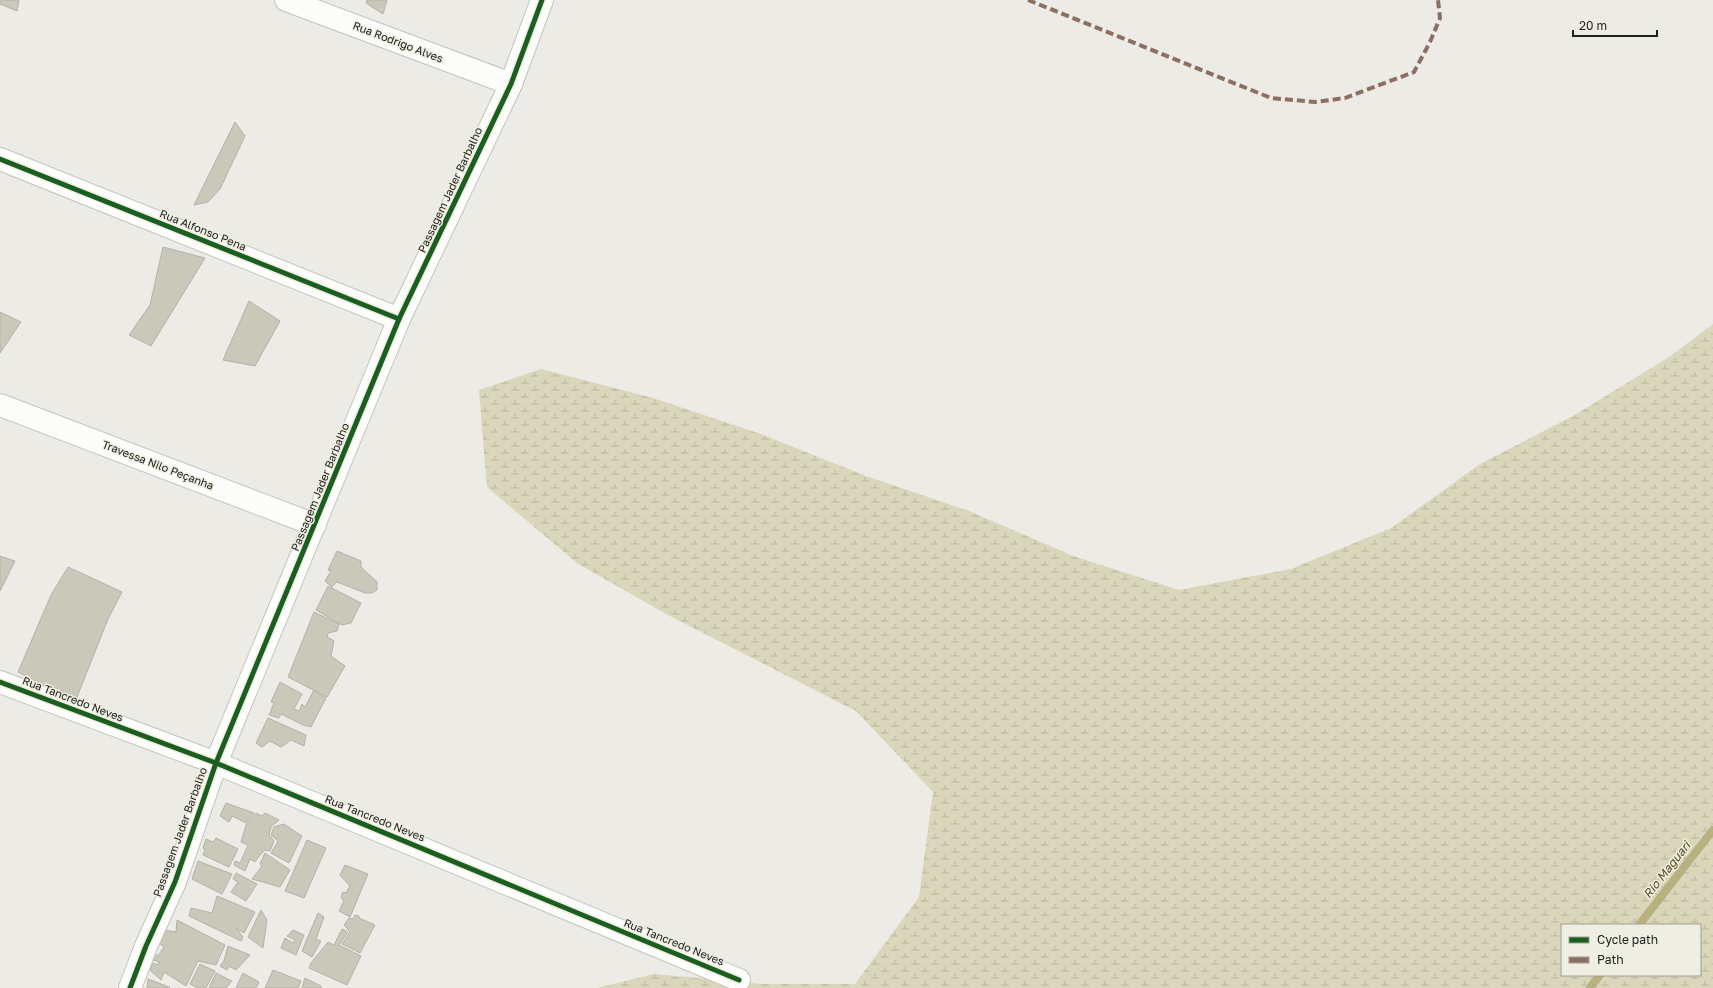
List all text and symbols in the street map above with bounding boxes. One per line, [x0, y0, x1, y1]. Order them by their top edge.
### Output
scale bar [1573, 12, 1657, 38]
street label: Rua Rodrigo Alves [351, 18, 445, 65]
text: 20 m [1579, 18, 1607, 33]
street label: Passagem Jader Barbalho [415, 125, 485, 255]
street label: Rua Alfonso Pena [158, 206, 248, 253]
street label: Passagem Jader Barbalho [288, 420, 351, 553]
street label: Travessa Nilo Peçanha [101, 437, 216, 492]
street label: Rua Tancredo Neves [21, 673, 126, 724]
street label: Passagem Jader Barbalho [150, 765, 209, 898]
street label: Rua Tancredo Neves [323, 791, 427, 844]
water label: Rio Maguari [1640, 837, 1695, 901]
street label: Rua Tancredo Neves [622, 915, 726, 968]
legend [1561, 924, 1701, 976]
text: Cycle path [1597, 932, 1658, 947]
text: Path [1597, 952, 1624, 967]

